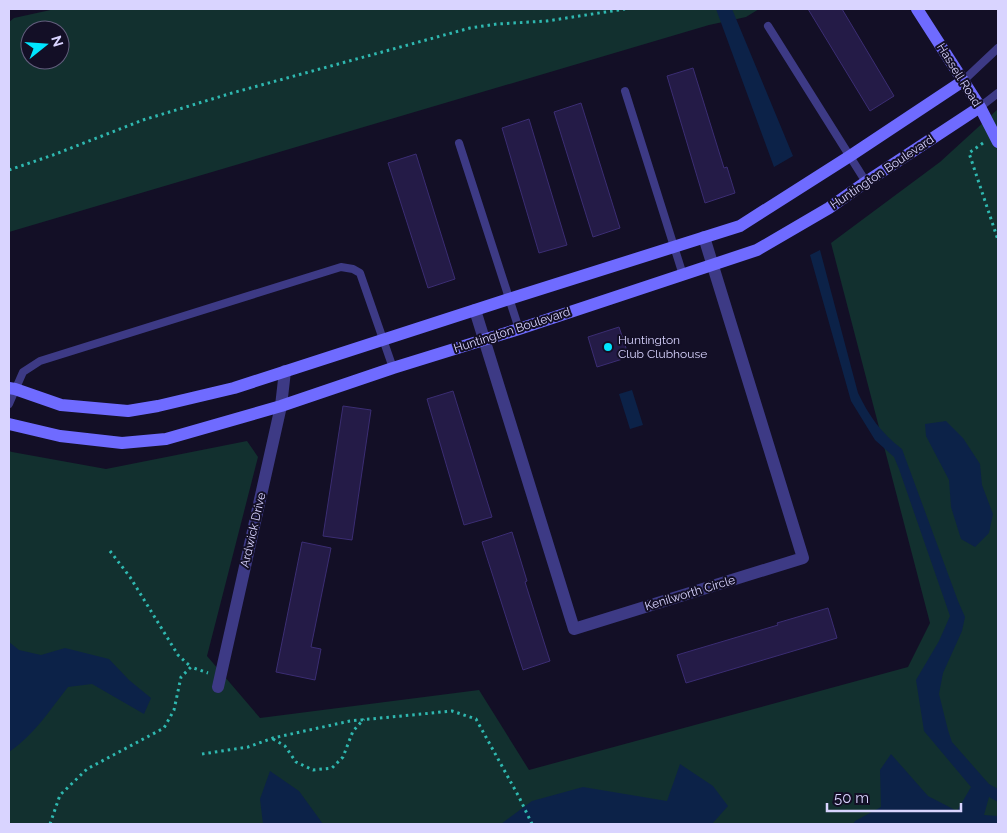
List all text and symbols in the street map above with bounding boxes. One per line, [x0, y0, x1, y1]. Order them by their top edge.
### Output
north arrow [20, 20, 70, 70]
text: N [48, 34, 67, 49]
street label: Hassell Road [934, 41, 984, 109]
street label: Huntington Boulevard [828, 132, 936, 212]
street label: Huntington Boulevard [452, 305, 572, 355]
place label: Huntington Club Clubhouse [618, 333, 707, 361]
marker: Huntington Club Clubhouse [602, 341, 614, 353]
street label: Ardwick Drive [238, 491, 268, 569]
street label: Kenilworth Circle [643, 573, 737, 613]
scale bar [827, 780, 961, 812]
text: 50 m [834, 789, 869, 807]

